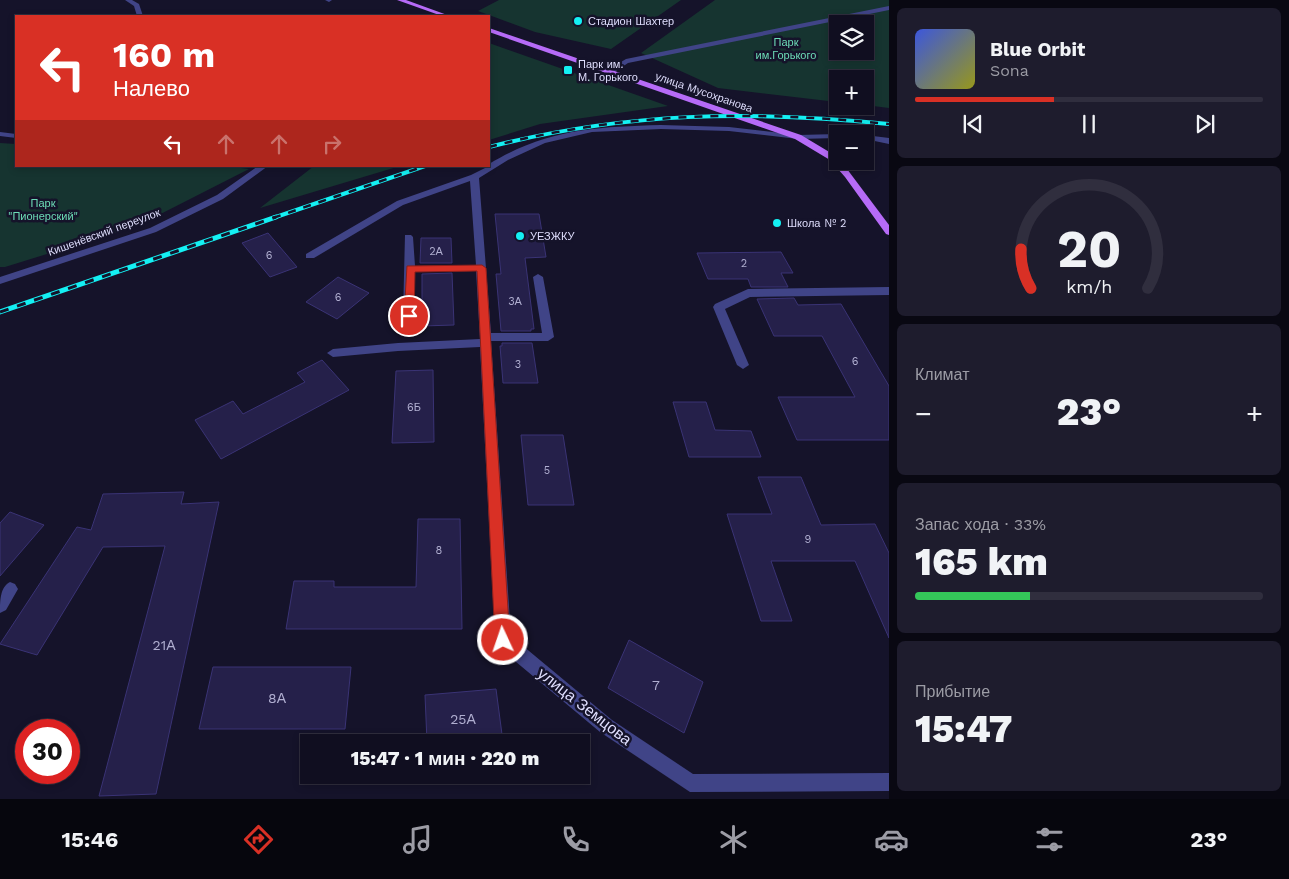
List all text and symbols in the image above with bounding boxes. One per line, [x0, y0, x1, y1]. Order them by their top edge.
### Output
marker: Стадион Шахтер [572, 15, 584, 27]
place label: Стадион Шахтер [588, 15, 674, 28]
map controls [829, 15, 874, 170]
button: layers [829, 15, 874, 60]
text: 160 m [113, 34, 215, 76]
icon: left [30, 35, 95, 100]
park label: Парк им.Горького [756, 36, 816, 62]
text: Blue Orbit [990, 38, 1085, 61]
place label: Парк им. М. Горького [578, 58, 638, 84]
text: Sona [990, 61, 1029, 80]
marker: Парк им. М. Горького [562, 64, 574, 76]
street label: улица Мусохранова [653, 70, 755, 116]
button: + [829, 70, 874, 115]
text: Налево [113, 76, 190, 101]
icon: previous [959, 110, 987, 138]
icon: pause [1075, 110, 1103, 138]
icon: next [1191, 110, 1219, 138]
button: − [829, 125, 874, 170]
icon: left [159, 130, 187, 158]
icon: ahead [212, 130, 240, 158]
icon: ahead [265, 130, 293, 158]
icon: right [318, 130, 346, 158]
park label: Парк "Пионерский" [8, 197, 78, 223]
street label: Кишенёвский переулок [46, 206, 162, 259]
marker: Школа № 2 [771, 217, 783, 229]
place label: Школа № 2 [787, 217, 846, 230]
text: 20 [1057, 219, 1121, 280]
marker: УЕЗЖКУ [514, 230, 526, 242]
place label: УЕЗЖКУ [530, 230, 575, 243]
house number: 2А [429, 245, 444, 258]
house number: 6 [266, 249, 273, 262]
house number: 2 [741, 257, 747, 270]
text: km/h [1066, 276, 1112, 297]
house number: 6 [335, 291, 342, 304]
pin [388, 295, 430, 337]
house number: 3А [508, 295, 523, 308]
icon: arrive [395, 302, 423, 330]
house number: 6 [852, 355, 859, 368]
house number: 3 [515, 358, 521, 371]
text: Климат [915, 365, 969, 384]
text: 23° [1057, 390, 1121, 434]
text: − [915, 397, 932, 430]
text: + [1246, 397, 1263, 430]
house number: 6Б [407, 401, 421, 414]
house number: 5 [544, 464, 550, 477]
text: Запас хода · 33% [915, 515, 1046, 534]
house number: 9 [805, 533, 812, 546]
text: 165 km [915, 540, 1048, 584]
house number: 8 [436, 544, 443, 557]
position arrow [476, 613, 528, 665]
house number: 21А [153, 637, 176, 653]
street label: улица Земцова [534, 664, 636, 749]
house number: 7 [652, 677, 660, 693]
text: Прибытие [915, 682, 990, 701]
house number: 8А [268, 690, 287, 706]
text: 15:47 [915, 707, 1013, 751]
house number: 25А [450, 711, 476, 727]
speed limit sign: 30 [15, 719, 80, 784]
text: 15:47 · 1 мин · 220 m [351, 747, 539, 770]
icon: directions [241, 822, 276, 857]
icon: music [400, 822, 435, 857]
icon: phone [558, 822, 593, 857]
icon: climate [716, 822, 751, 857]
icon: car [874, 822, 909, 857]
icon: filters [1032, 822, 1067, 857]
text: 15:46 [62, 827, 118, 852]
text: 23° [1190, 827, 1227, 852]

